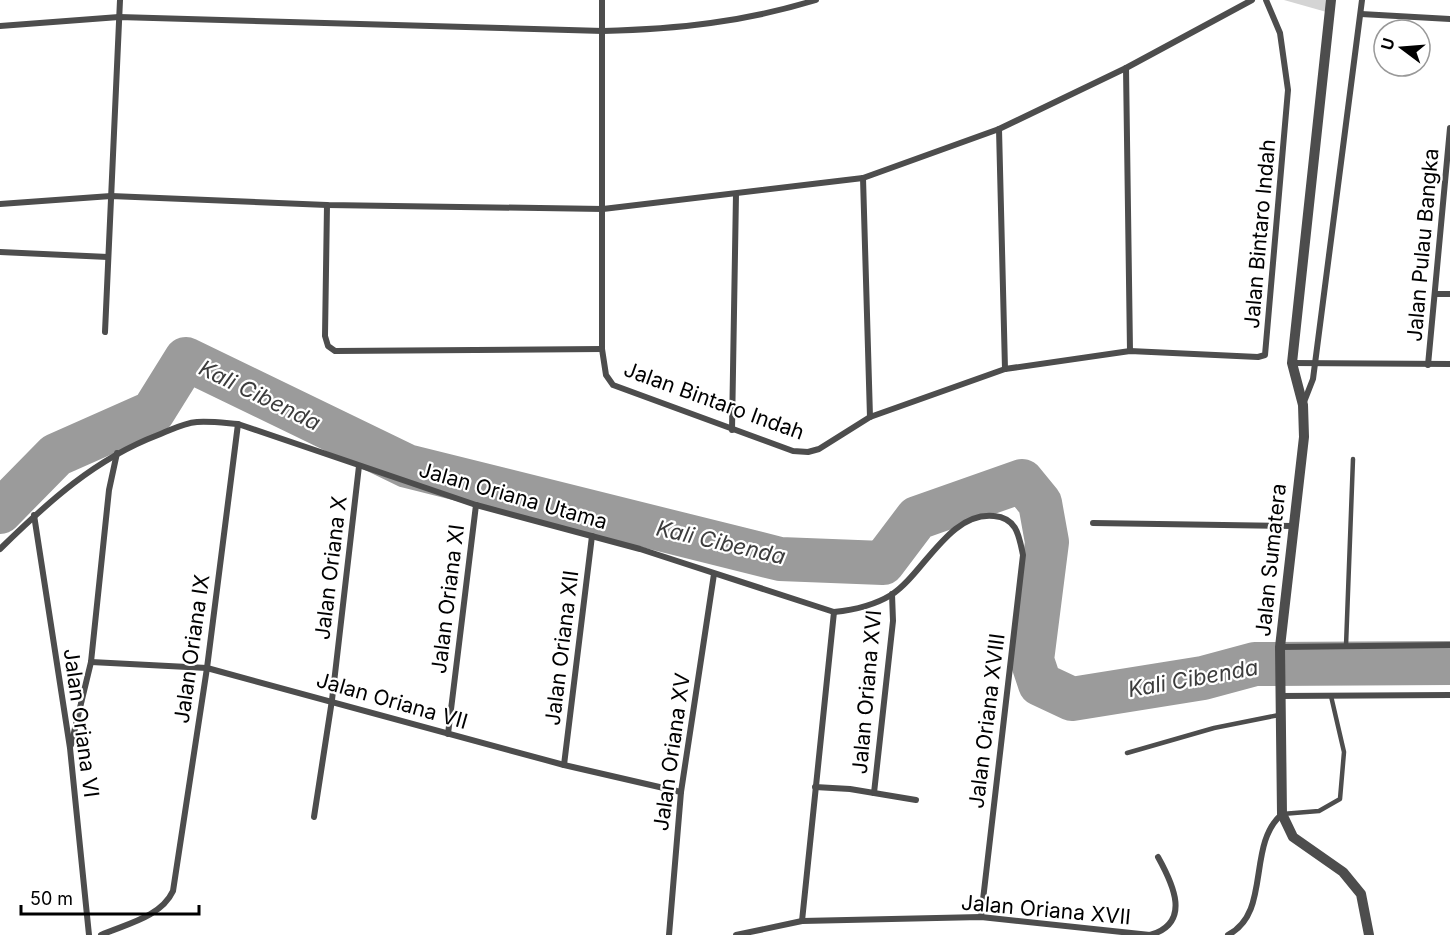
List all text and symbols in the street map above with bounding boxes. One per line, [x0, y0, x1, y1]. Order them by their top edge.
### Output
north arrow [1372, 18, 1432, 78]
text: U [1376, 35, 1399, 52]
street label: Jalan Bintaro Indah [1239, 138, 1280, 330]
street label: Jalan Pulau Bangka [1402, 147, 1443, 343]
water label: Kali Cibenda [195, 354, 325, 436]
street label: Jalan Bintaro Indah [621, 356, 808, 445]
street label: Jalan Oriana Utama [416, 457, 610, 534]
street label: Jalan Sumatera [1250, 482, 1291, 638]
street label: Jalan Oriana X [309, 495, 352, 641]
water label: Kali Cibenda [654, 515, 788, 569]
street label: Jalan Oriana XI [426, 523, 469, 675]
street label: Jalan Oriana XII [540, 569, 583, 727]
street label: Jalan Oriana IX [169, 573, 214, 725]
street label: Jalan Oriana XVI [847, 609, 886, 775]
street label: Jalan Oriana XVIII [963, 632, 1010, 810]
street label: Jalan Oriana VI [59, 647, 104, 799]
water label: Kali Cibenda [1126, 654, 1260, 702]
street label: Jalan Oriana VII [314, 667, 471, 734]
street label: Jalan Oriana XV [648, 671, 695, 832]
scale bar [21, 878, 200, 916]
text: 50 m [30, 888, 73, 909]
street label: Jalan Oriana XVII [960, 890, 1132, 929]

